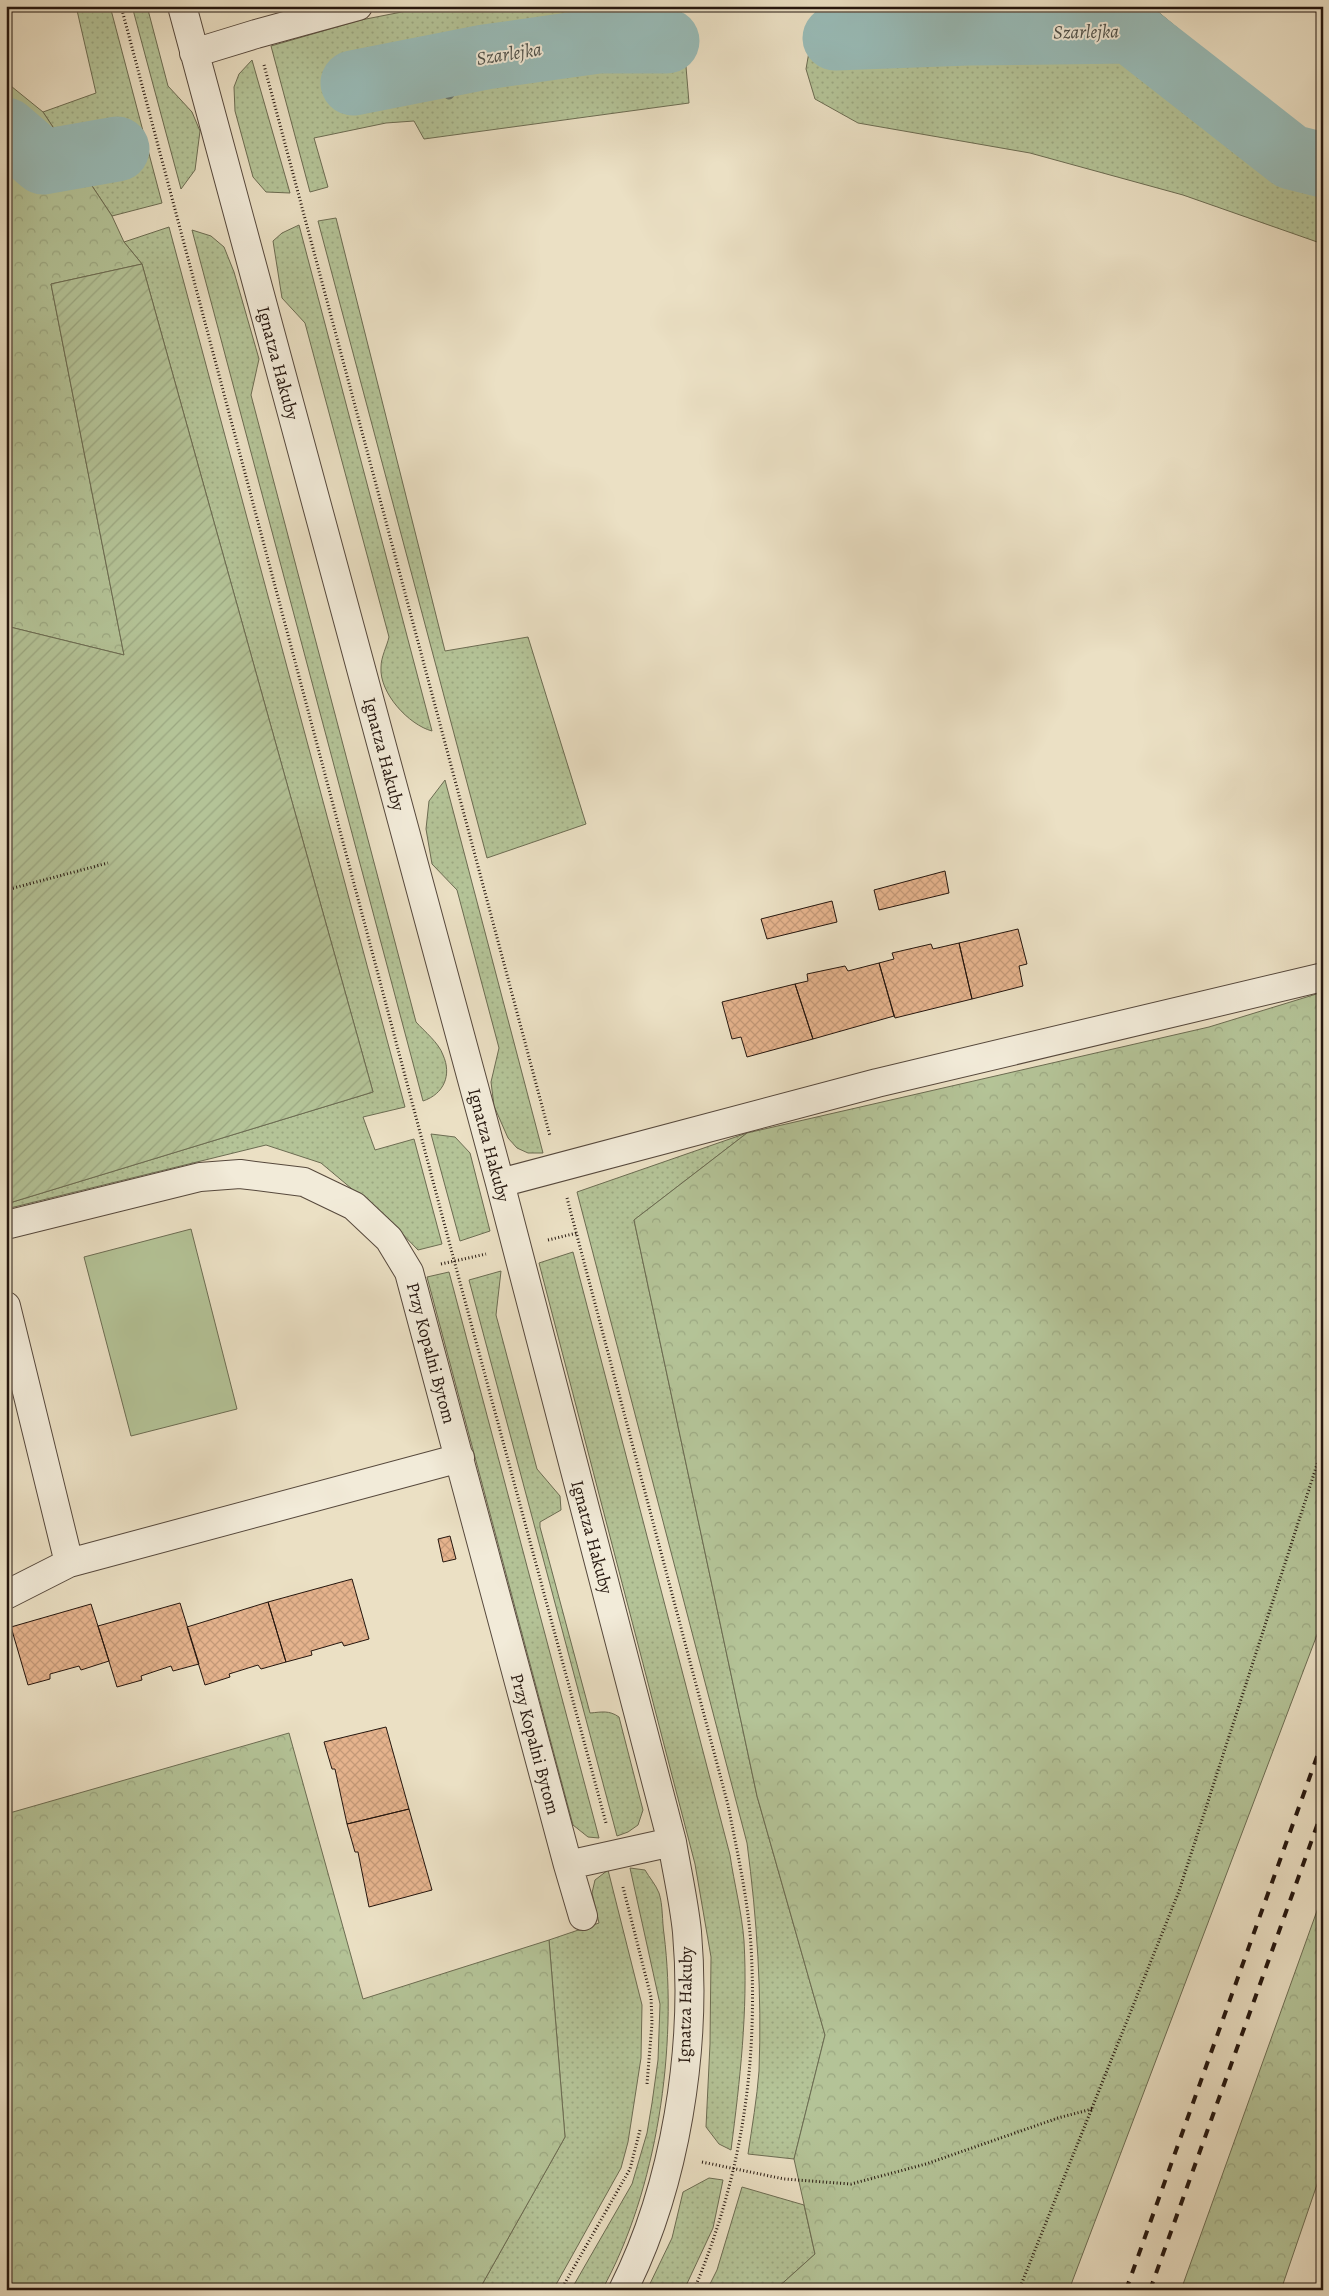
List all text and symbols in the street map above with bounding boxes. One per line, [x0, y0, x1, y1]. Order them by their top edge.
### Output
water label: Szarlejka [1053, 18, 1119, 46]
water label: Szarlejka [475, 36, 544, 72]
street label: Ignatza Hakuby [251, 304, 305, 423]
street label: Ignatza Hakuby [357, 695, 411, 814]
street label: Ignatza Hakuby [462, 1086, 516, 1205]
street label: Przy Kopalni Bytom [401, 1280, 461, 1426]
street label: Ignatza Hakuby [565, 1478, 619, 1597]
street label: Przy Kopalni Bytom [505, 1671, 565, 1817]
street label: Ignatza Hakuby [672, 1945, 698, 2064]

